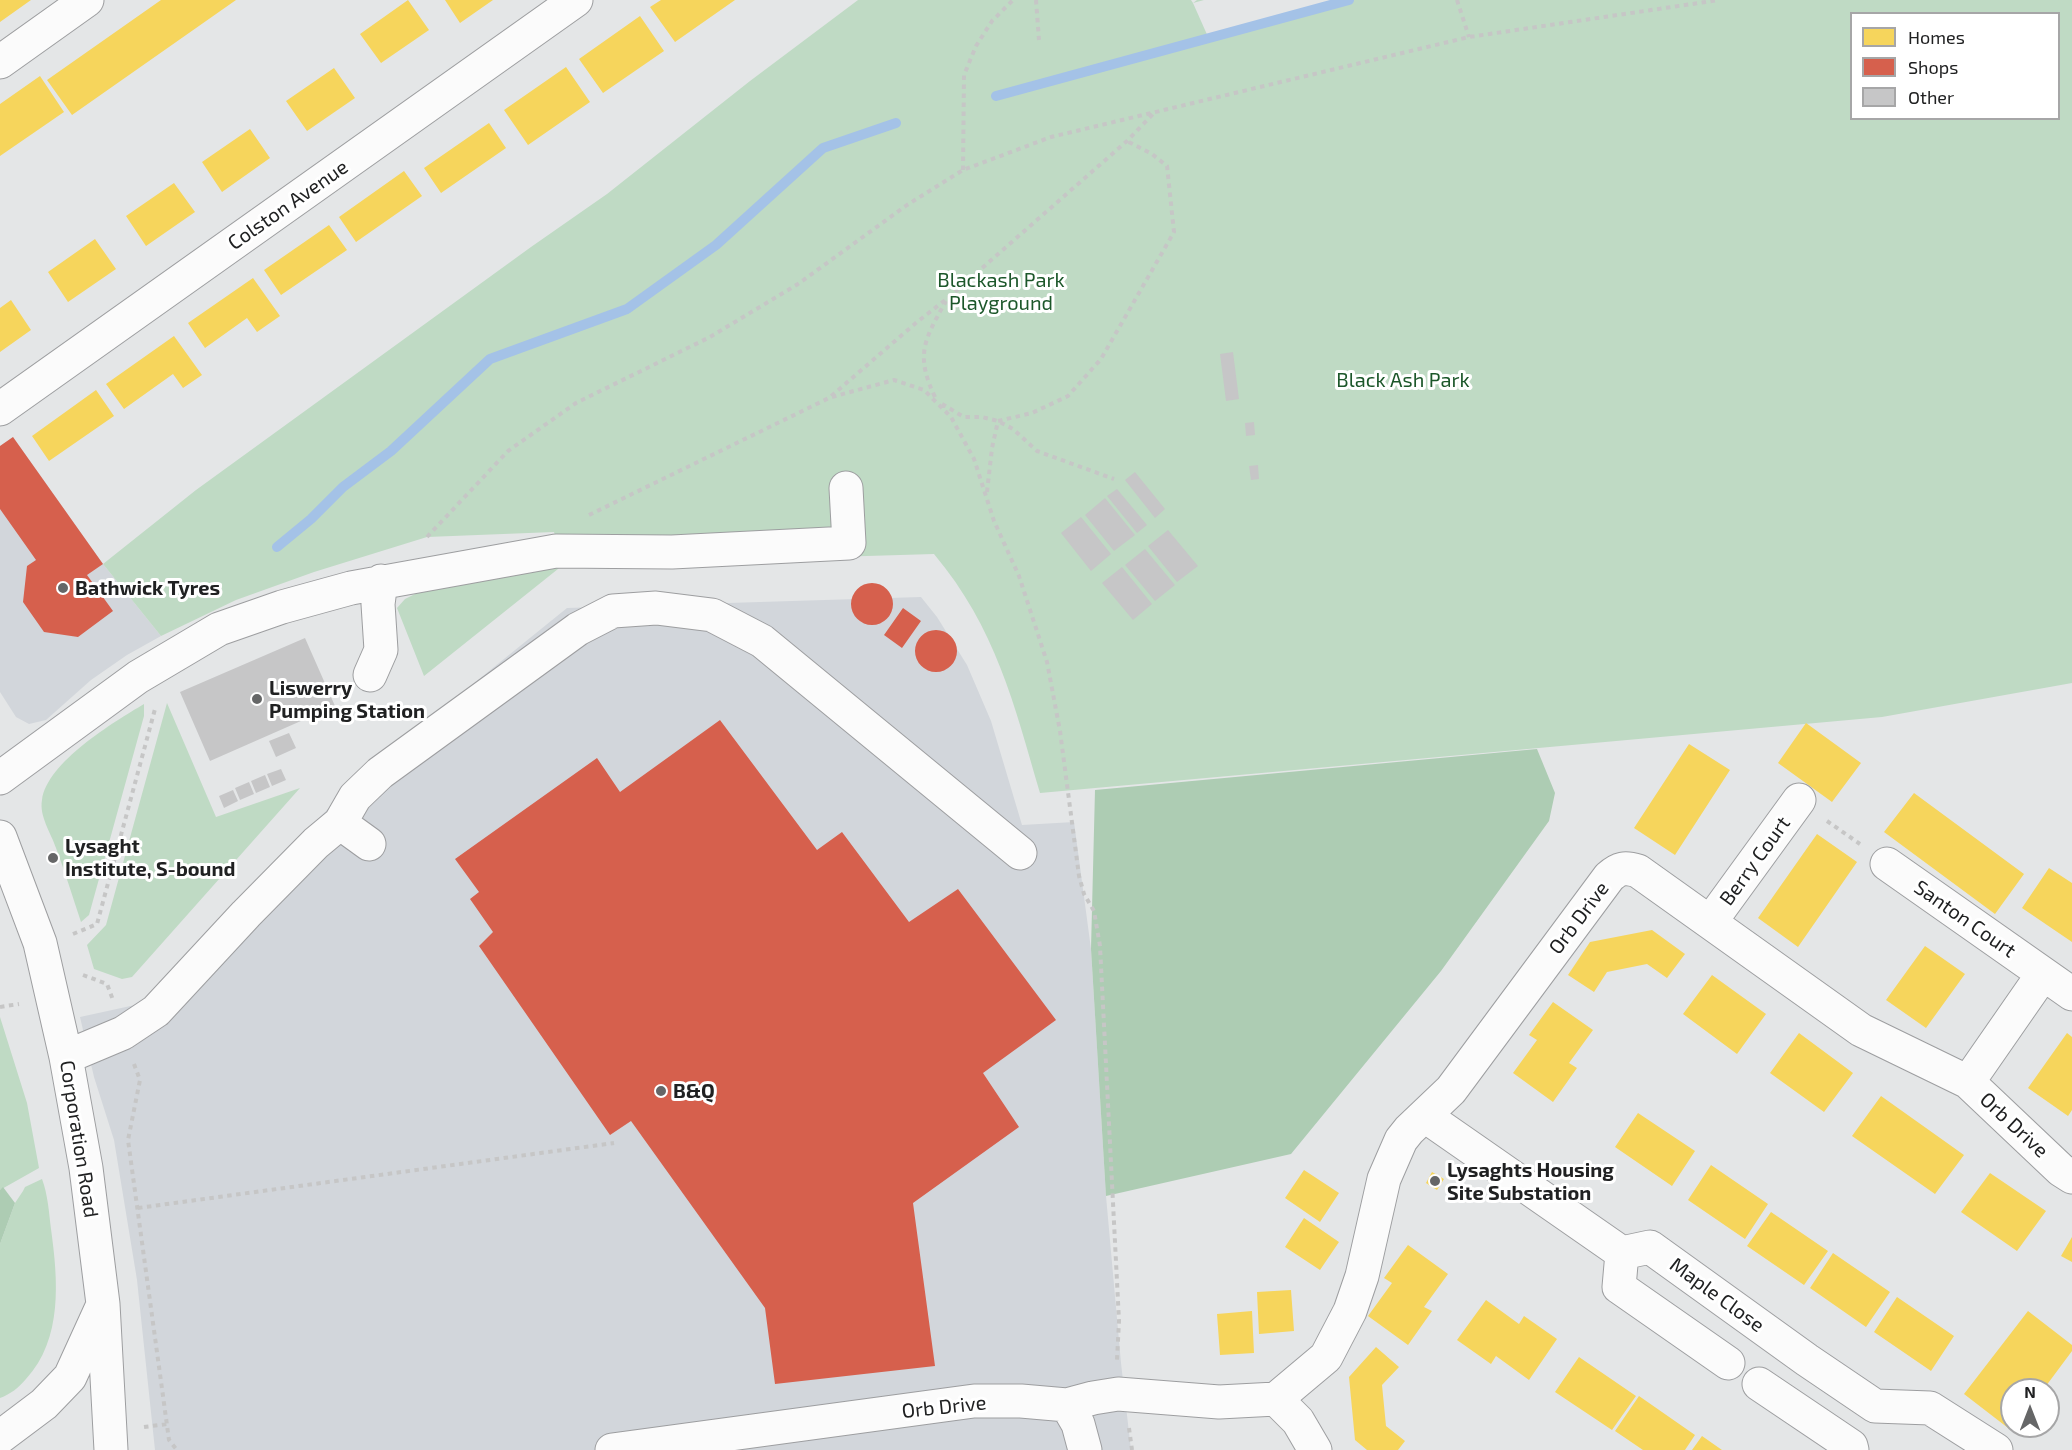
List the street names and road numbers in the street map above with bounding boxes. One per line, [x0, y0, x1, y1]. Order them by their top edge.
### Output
street label: Colston Avenue [223, 155, 353, 255]
street label: Berry Court [1715, 812, 1795, 910]
street label: Santon Court [1910, 875, 2020, 963]
street label: Orb Drive [1544, 877, 1614, 959]
street label: Corporation Road [55, 1059, 103, 1219]
street label: Orb Drive [1975, 1087, 2053, 1163]
street label: Maple Close [1665, 1253, 1769, 1337]
street label: Orb Drive [901, 1391, 987, 1423]

